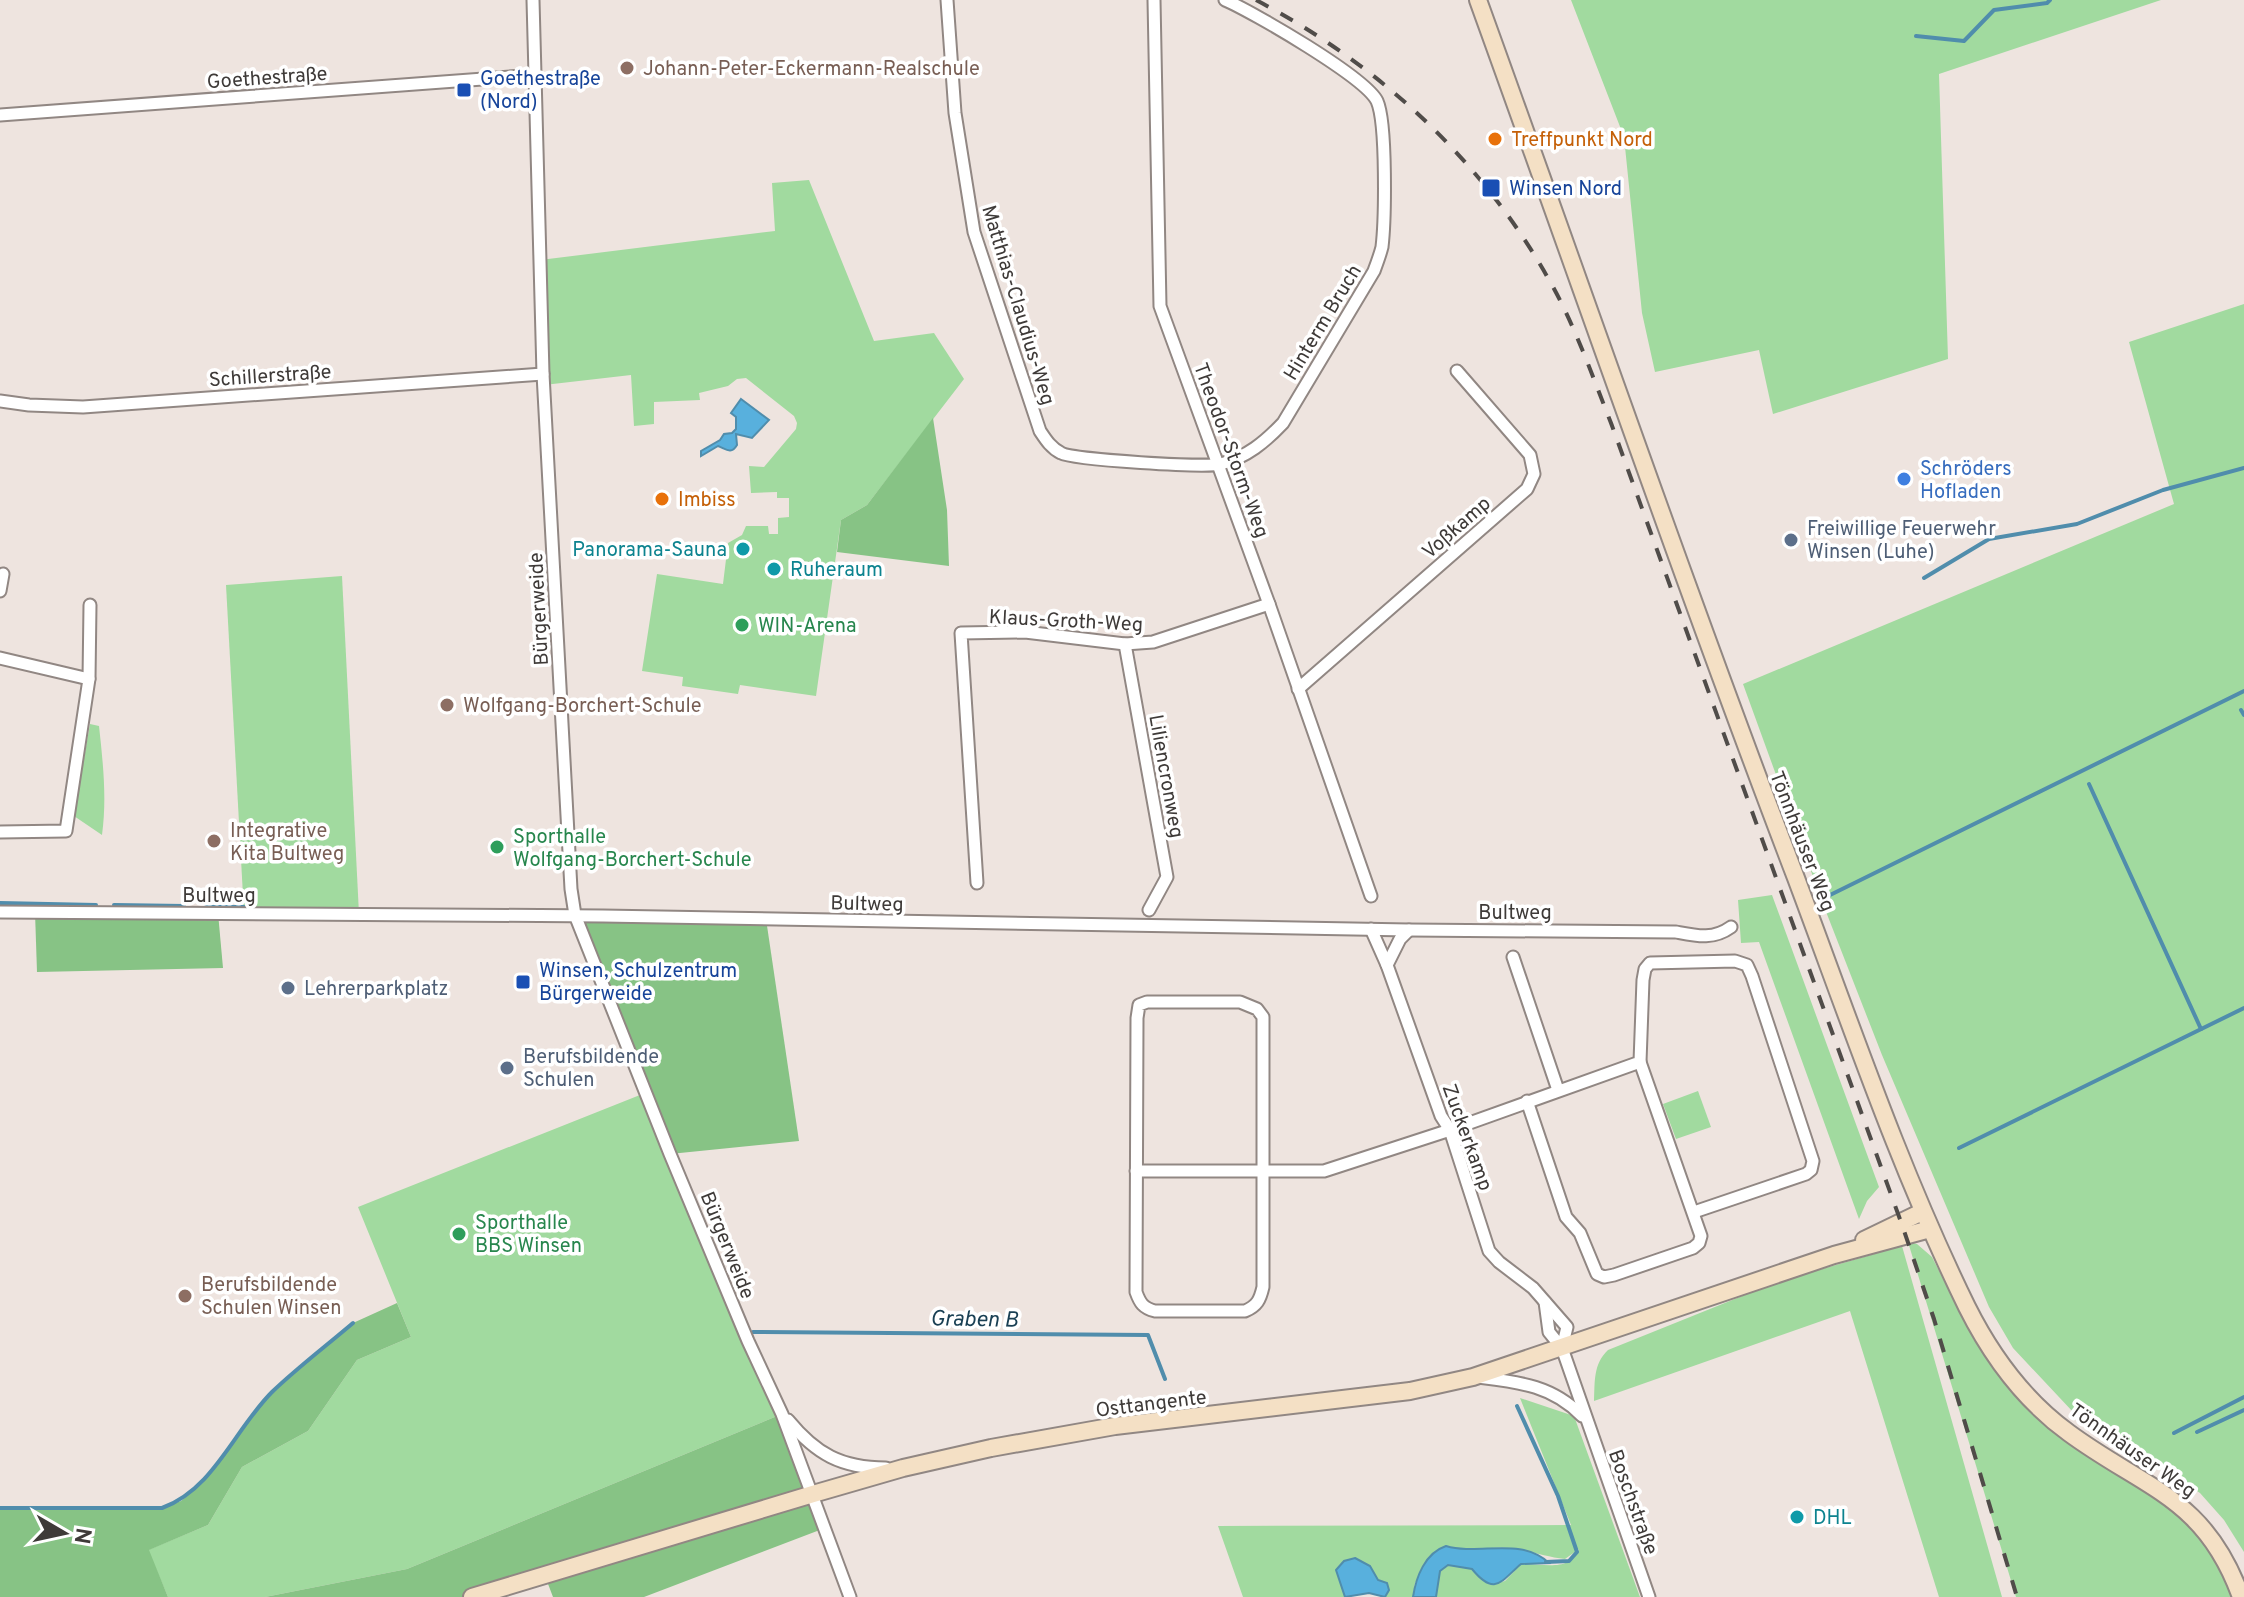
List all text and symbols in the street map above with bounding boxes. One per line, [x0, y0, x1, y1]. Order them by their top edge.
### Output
place label: Johann-Peter-Eckermann-Realschule [643, 57, 980, 83]
marker: Johann-Peter-Eckermann-Realschule [618, 59, 636, 77]
street label: Goethestraße [206, 62, 328, 96]
place label: Goethestraße (Nord) [480, 67, 601, 116]
marker: Goethestraße (Nord) [455, 81, 473, 99]
place label: Treffpunkt Nord [1511, 128, 1653, 154]
marker: Treffpunkt Nord [1486, 130, 1504, 148]
marker: Winsen Nord [1480, 177, 1502, 199]
place label: Winsen Nord [1509, 177, 1622, 203]
street label: Matthias-Claudius-Weg [974, 203, 1060, 409]
street label: Hinterm Bruch [1279, 260, 1369, 386]
street label: Schillerstraße [208, 360, 332, 394]
street label: Theodor-Storm-Weg [1186, 360, 1274, 542]
place label: Schröders Hofladen [1920, 457, 2012, 506]
marker: Schröders Hofladen [1895, 470, 1913, 488]
place label: Imbiss [678, 488, 736, 514]
marker: Imbiss [653, 490, 671, 508]
street label: Voßkamp [1417, 491, 1497, 566]
place label: Freiwillige Feuerwehr Winsen (Luhe) [1807, 517, 1996, 566]
marker: Freiwillige Feuerwehr Winsen (Luhe) [1782, 531, 1800, 549]
place label: Panorama-Sauna [572, 538, 727, 564]
marker: Panorama-Sauna [734, 540, 752, 558]
street label: Bürgerweide [524, 552, 556, 666]
place label: Ruheraum [790, 558, 883, 584]
marker: Ruheraum [765, 560, 783, 578]
street label: Klaus-Groth-Weg [988, 605, 1144, 639]
place label: WIN-Arena [758, 614, 857, 640]
marker: WIN-Arena [733, 616, 751, 634]
place label: Wolfgang-Borchert-Schule [463, 694, 701, 720]
marker: Wolfgang-Borchert-Schule [438, 696, 456, 714]
street label: Liliencronweg [1141, 713, 1189, 840]
street label: Tönnhäuser Weg [1762, 768, 1840, 916]
place label: Integrative Kita Bultweg [230, 819, 344, 868]
place label: Sporthalle Wolfgang-Borchert-Schule [513, 825, 751, 874]
marker: Integrative Kita Bultweg [205, 832, 223, 850]
marker: Sporthalle Wolfgang-Borchert-Schule [488, 838, 506, 856]
street label: Bultweg [182, 884, 256, 910]
street label: Bultweg [830, 891, 904, 919]
street label: Bultweg [1478, 901, 1552, 927]
place label: Winsen, Schulzentrum Bürgerweide [539, 959, 737, 1008]
marker: Winsen, Schulzentrum Bürgerweide [514, 973, 532, 991]
place label: Lehrerparkplatz [304, 977, 448, 1003]
marker: Lehrerparkplatz [279, 979, 297, 997]
place label: Berufsbildende Schulen [523, 1045, 659, 1094]
marker: Berufsbildende Schulen [498, 1059, 516, 1077]
street label: Zuckerkamp [1435, 1081, 1498, 1195]
street label: Bürgerweide [693, 1188, 759, 1303]
place label: Sporthalle BBS Winsen [475, 1211, 582, 1260]
marker: Sporthalle BBS Winsen [450, 1225, 468, 1243]
place label: Berufsbildende Schulen Winsen [201, 1273, 341, 1322]
marker: Berufsbildende Schulen Winsen [176, 1287, 194, 1305]
water label: Graben B [930, 1306, 1018, 1335]
street label: Osttangente [1094, 1385, 1208, 1425]
street label: Tönnhäuser Weg [2064, 1398, 2200, 1505]
street label: Boschstraße [1601, 1446, 1663, 1559]
north arrow [24, 1493, 104, 1573]
place label: DHL [1813, 1506, 1852, 1532]
marker: DHL [1788, 1508, 1806, 1526]
text: N [67, 1526, 96, 1546]

